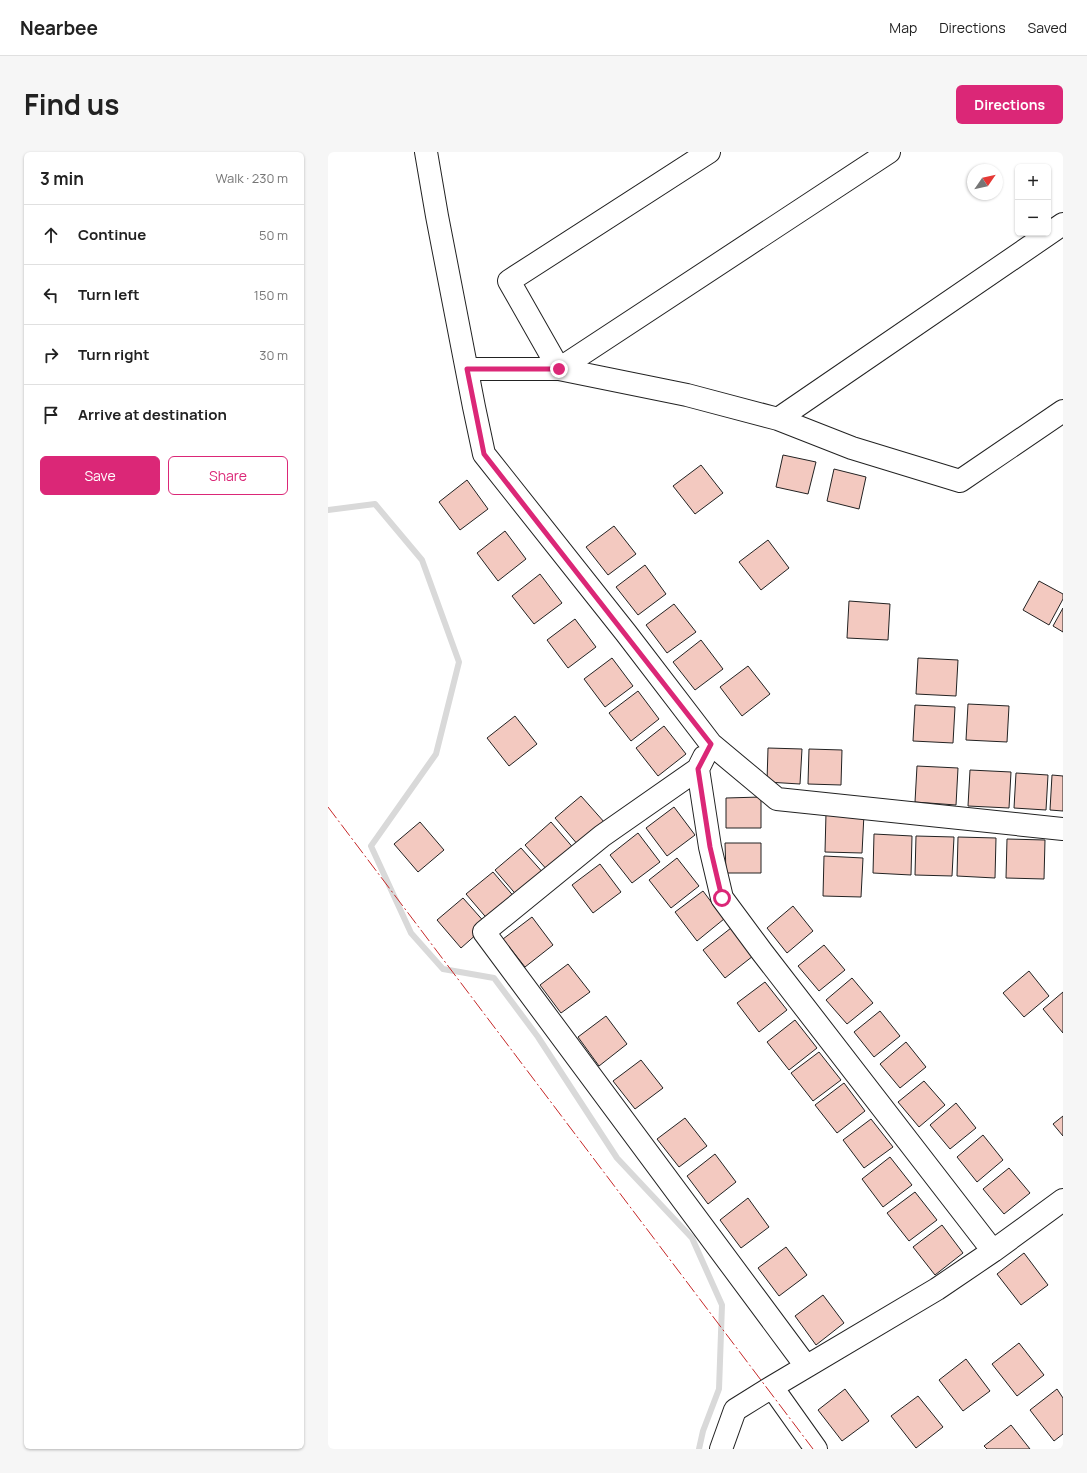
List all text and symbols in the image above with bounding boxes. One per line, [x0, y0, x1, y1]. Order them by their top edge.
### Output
text: Nearbee [20, 15, 98, 41]
text: Map [889, 18, 917, 37]
text: Directions [939, 18, 1006, 37]
text: Saved [1028, 18, 1067, 37]
text: Find us [24, 85, 119, 123]
button: Directions [956, 85, 1063, 124]
north arrow [967, 164, 1003, 200]
map controls [1015, 164, 1051, 236]
button: + [1015, 164, 1051, 200]
text: 3 min [40, 167, 84, 190]
text: Walk · 230 m [215, 169, 288, 187]
button: − [1015, 200, 1051, 236]
icon: ahead [40, 224, 62, 246]
text: Continue [78, 224, 146, 245]
text: 50 m [259, 226, 288, 244]
icon: left [40, 284, 62, 306]
text: Turn left [78, 284, 140, 305]
text: 150 m [254, 286, 288, 304]
icon: right [40, 344, 62, 366]
text: Turn right [78, 344, 149, 365]
text: 30 m [259, 346, 288, 364]
route end [550, 360, 568, 378]
icon: arrive [40, 404, 62, 426]
text: Arrive at destination [78, 404, 227, 425]
button: Save [40, 456, 160, 495]
button: Share [168, 456, 288, 495]
route start [713, 889, 731, 907]

